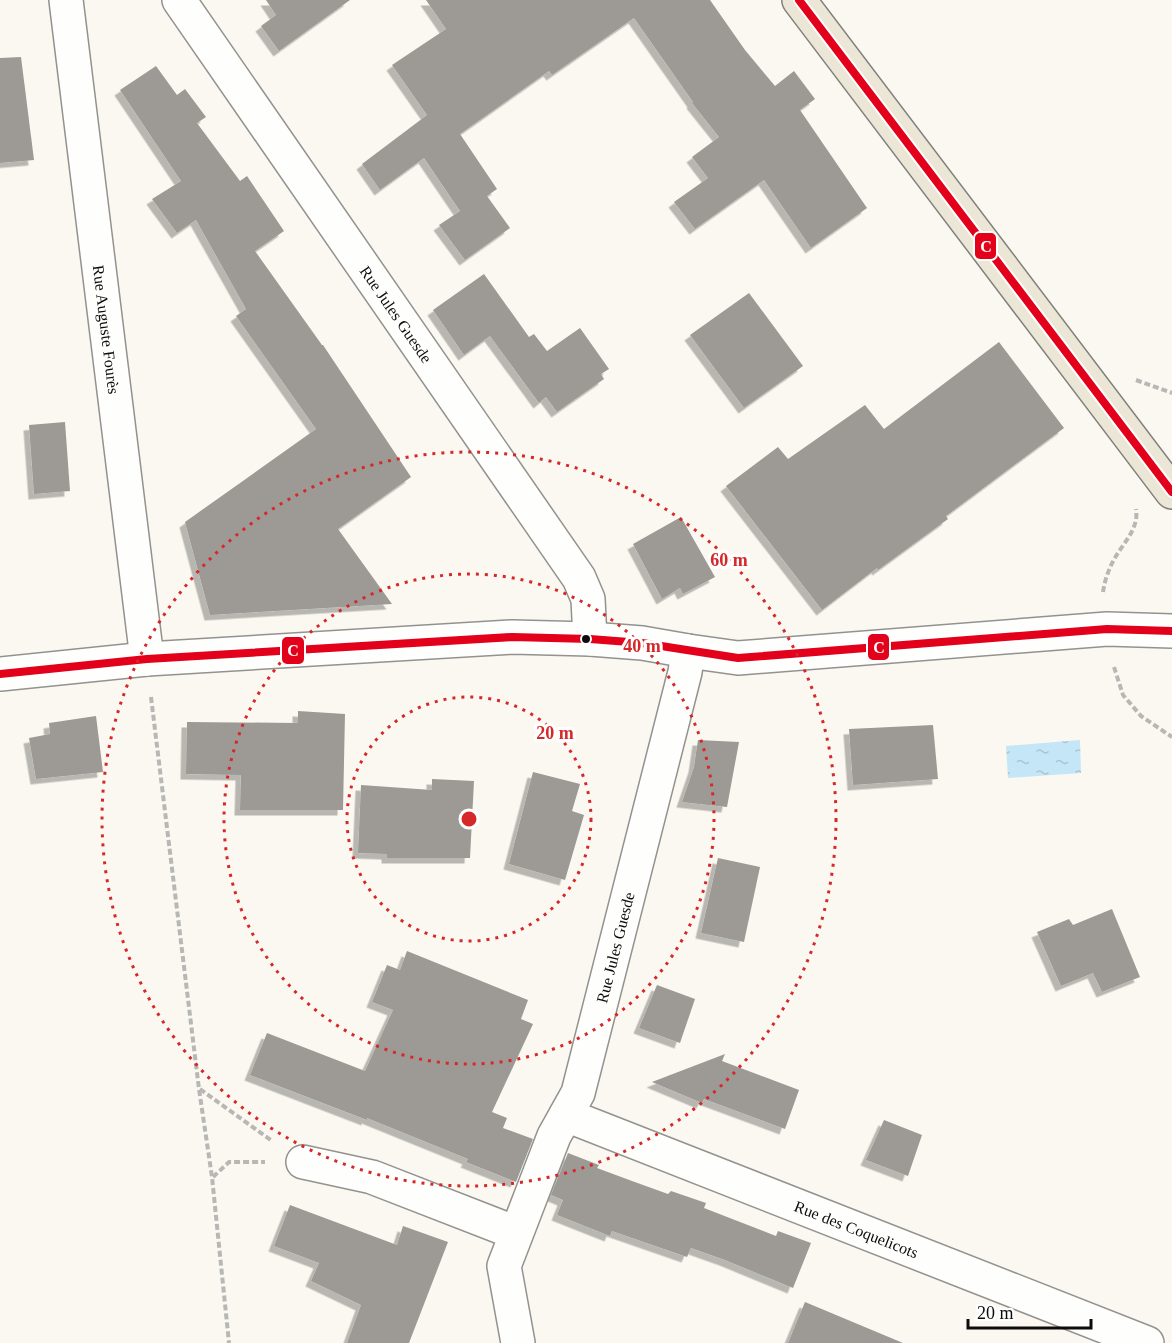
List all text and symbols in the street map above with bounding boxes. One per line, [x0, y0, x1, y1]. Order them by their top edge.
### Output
line badge: C [974, 232, 997, 260]
text: C [980, 238, 992, 255]
street label: Rue Jules Guesde [357, 262, 436, 366]
street label: Rue Auguste Fourès [90, 264, 123, 395]
text: 60 m [710, 550, 748, 570]
unlabelled marker [580, 633, 592, 645]
line badge: C [867, 633, 890, 661]
line badge: C [281, 636, 305, 665]
text: 40 m [623, 636, 661, 656]
text: C [873, 639, 885, 656]
text: C [287, 642, 299, 659]
text: 20 m [536, 723, 574, 743]
centre of rings [459, 809, 479, 829]
street label: Rue Jules Guesde [593, 890, 637, 1005]
street label: Rue des Coquelicots [792, 1197, 921, 1261]
scale bar [968, 1292, 1091, 1330]
text: 20 m [977, 1303, 1014, 1323]

